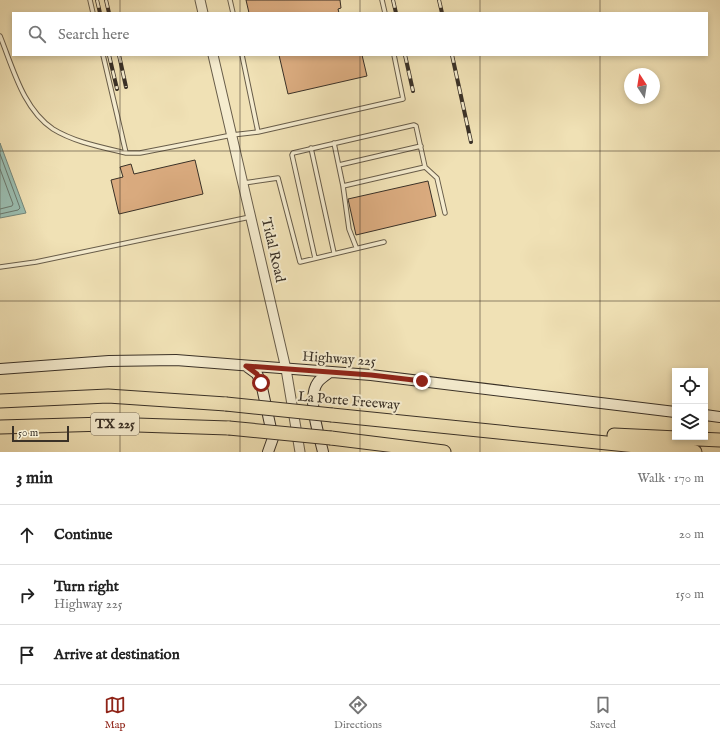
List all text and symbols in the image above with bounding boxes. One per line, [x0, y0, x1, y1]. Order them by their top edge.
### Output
search box [12, 12, 708, 56]
icon: search [26, 23, 48, 45]
text: Search here [58, 25, 129, 44]
north arrow [624, 68, 660, 104]
street label: Tidal Road [257, 216, 289, 285]
street label: Highway 225 [302, 347, 376, 371]
map controls [672, 368, 708, 440]
button: locate [672, 368, 708, 404]
route end [413, 372, 431, 390]
route start [252, 374, 270, 392]
street label: La Porte Freeway [297, 388, 401, 414]
button: layers [672, 404, 708, 440]
road number: TX 225 [91, 413, 139, 435]
scale bar [12, 424, 69, 443]
text: 50 m [18, 426, 38, 440]
text: 3 min [16, 468, 53, 489]
text: Walk · 170 m [638, 470, 704, 487]
icon: ahead [16, 524, 38, 546]
text: Continue [54, 525, 112, 544]
text: 20 m [679, 526, 704, 543]
text: Turn right [54, 577, 119, 596]
icon: right [16, 584, 38, 606]
text: 150 m [675, 586, 704, 603]
text: Highway 225 [54, 596, 123, 613]
icon: arrive [16, 644, 38, 666]
text: Arrive at destination [54, 645, 180, 664]
tab: Map [104, 694, 126, 732]
tab: Directions [334, 694, 382, 732]
tab: Saved [590, 694, 616, 732]

